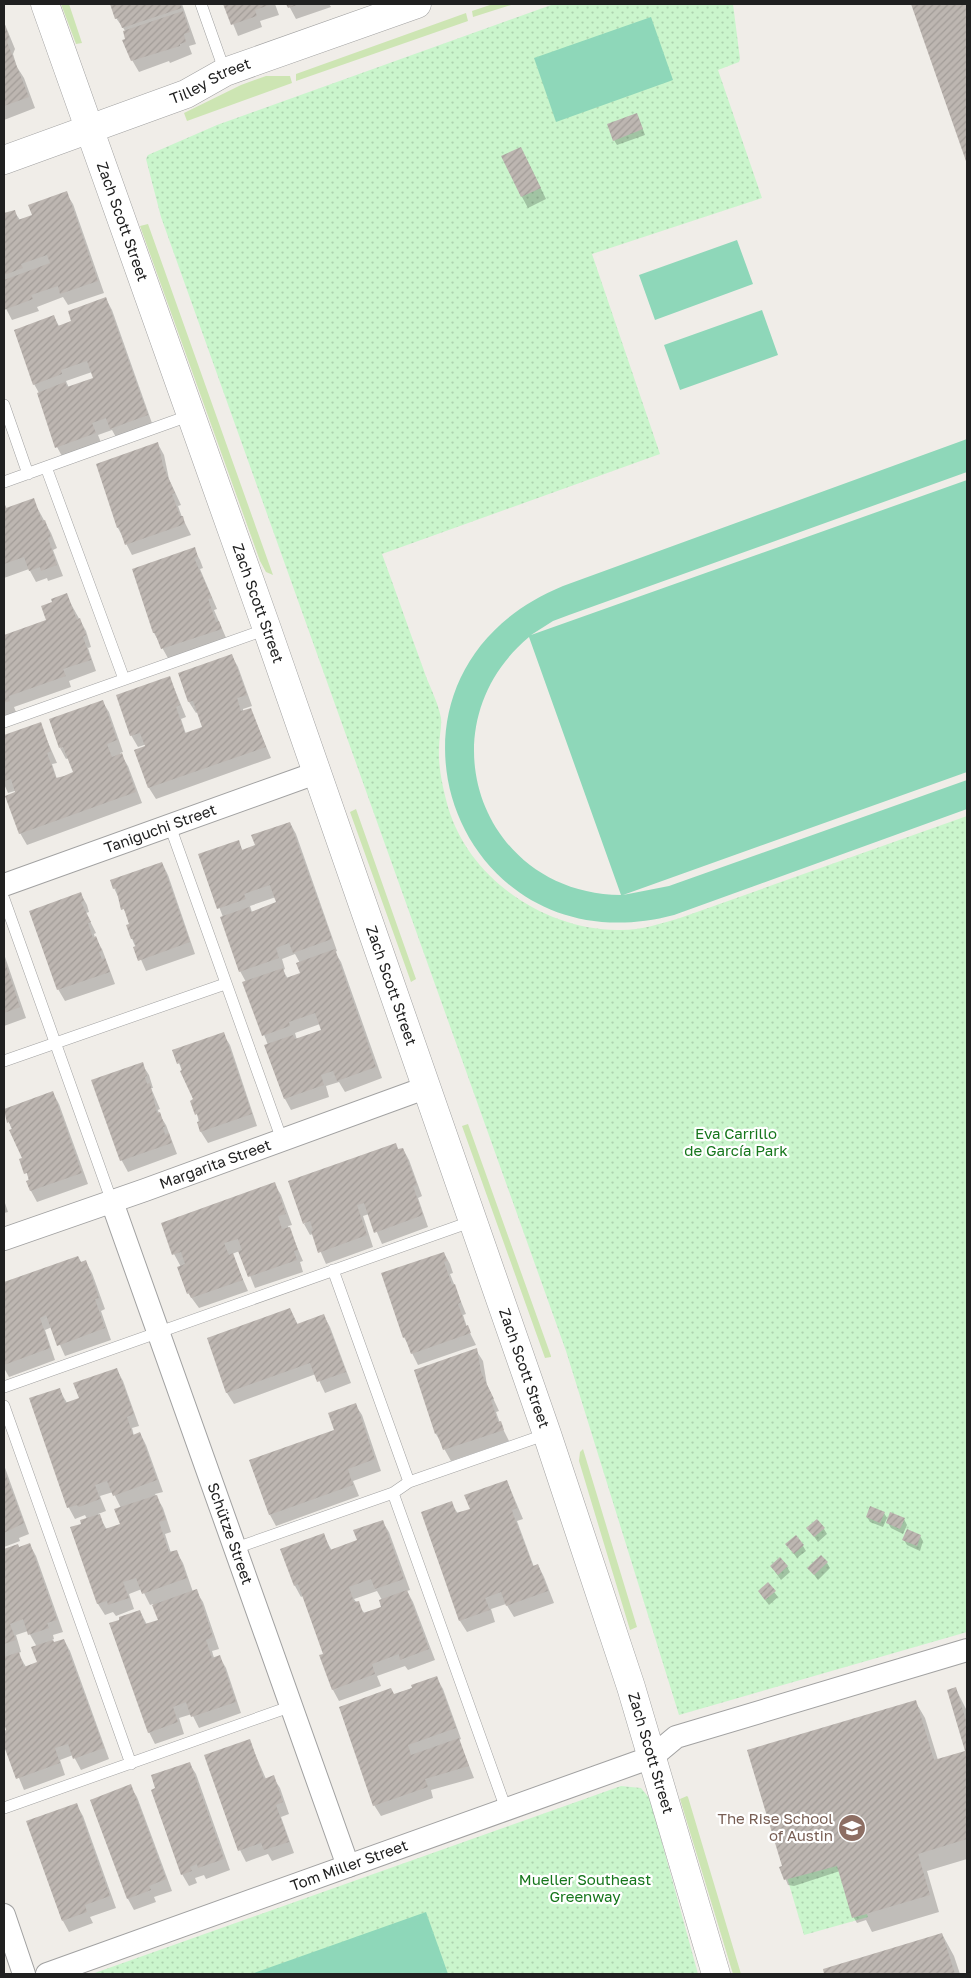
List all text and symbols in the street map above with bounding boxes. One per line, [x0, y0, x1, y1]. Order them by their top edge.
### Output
street label: Tilley Street [167, 54, 253, 107]
street label: Zach Scott Street [94, 159, 153, 284]
street label: Zach Scott Street [229, 541, 288, 665]
street label: Taniguchi Street [101, 800, 218, 856]
street label: Zach Scott Street [363, 923, 421, 1048]
park label: Eva Carrillo de García Park [684, 1124, 788, 1159]
street label: Margarita Street [157, 1135, 273, 1192]
street label: Zach Scott Street [496, 1306, 554, 1430]
street label: Schütze Street [204, 1480, 257, 1587]
street label: Zach Scott Street [625, 1690, 678, 1816]
place label: The Rise School of Austin [718, 1809, 833, 1844]
school or university icon: The Rise School of Austin [837, 1813, 867, 1843]
street label: Tom Miller Street [288, 1835, 410, 1894]
park label: Mueller Southeast Greenway [519, 1870, 651, 1905]

